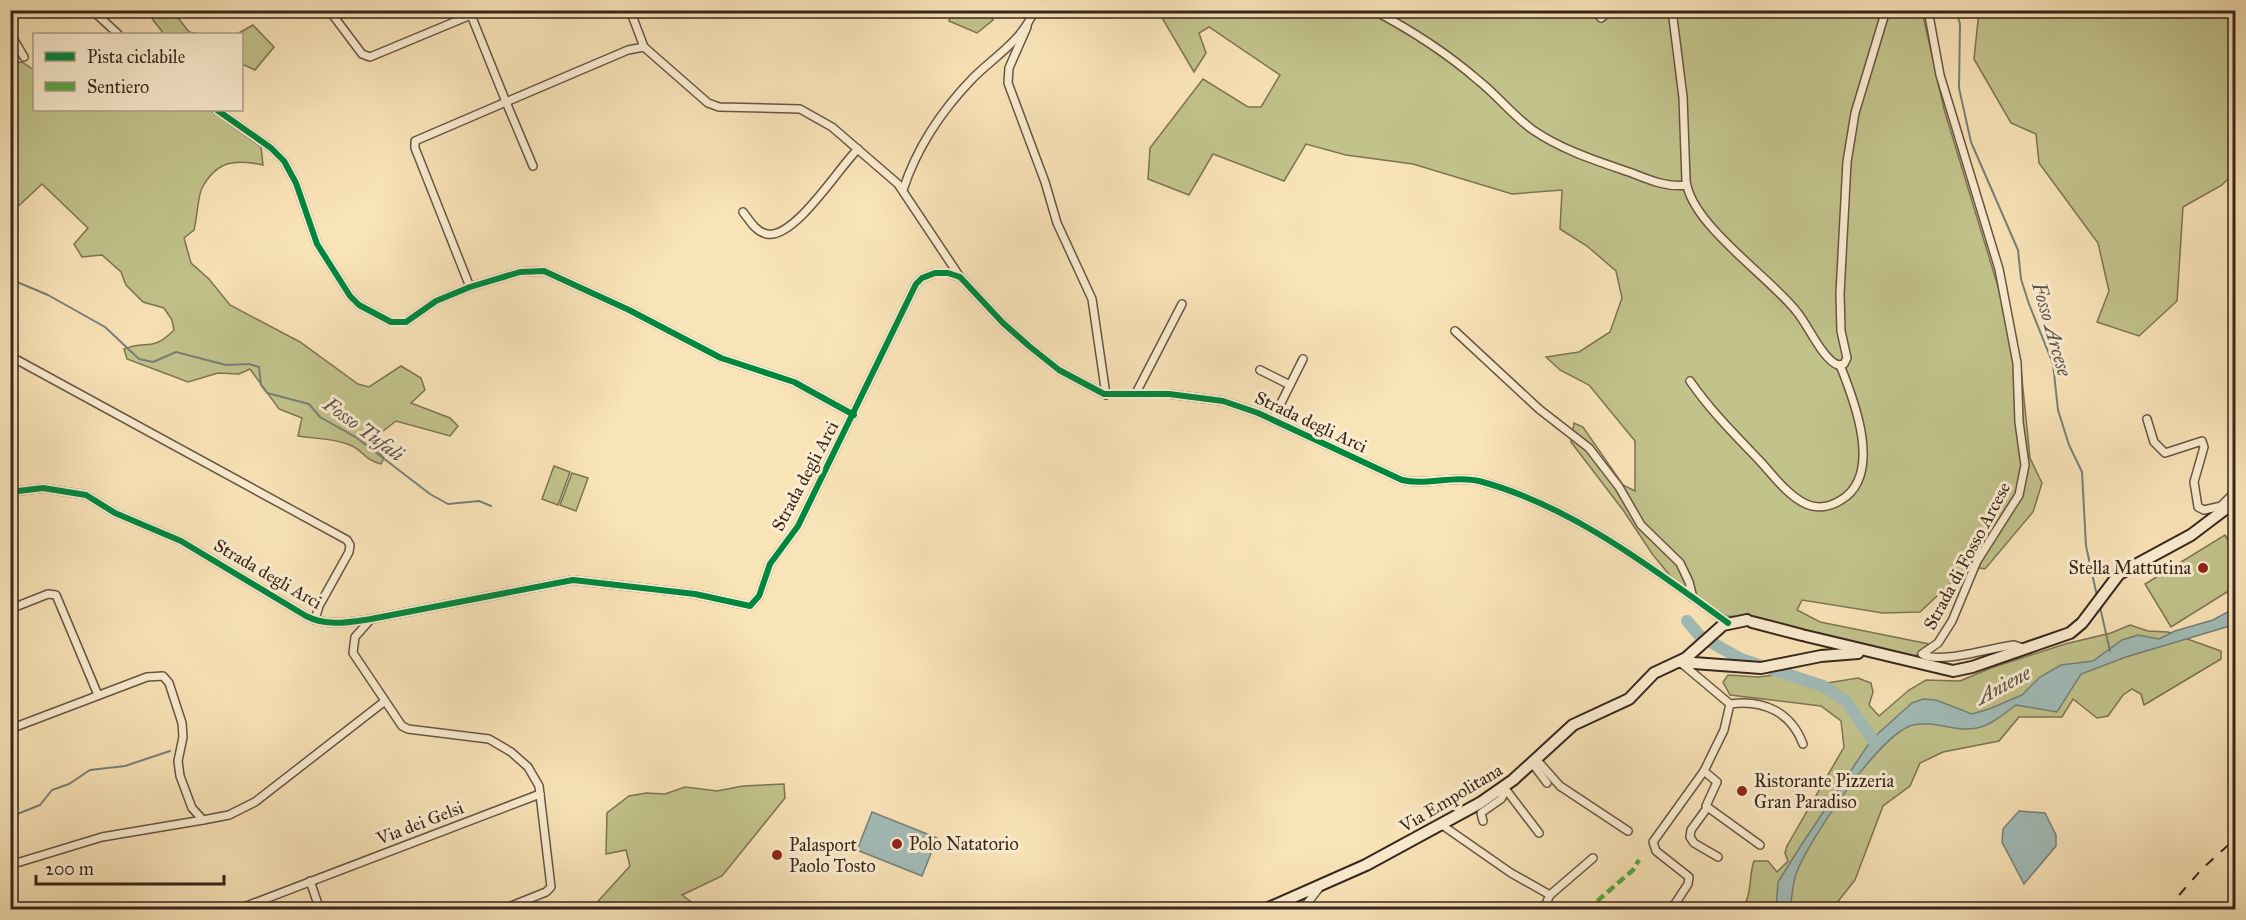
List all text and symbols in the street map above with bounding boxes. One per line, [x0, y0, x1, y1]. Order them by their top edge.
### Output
legend [33, 33, 243, 111]
text: Pista ciclabile [87, 46, 185, 68]
text: Sentiero [87, 76, 149, 98]
water label: Fosso Arcese [2027, 278, 2077, 379]
street label: Strada degli Arci [1251, 386, 1371, 459]
water label: Fosso Tufali [318, 391, 409, 466]
street label: Strada degli Arci [767, 417, 844, 535]
street label: Strada di Fosso Arcese [1919, 478, 2015, 634]
street label: Strada degli Arci [209, 534, 326, 615]
place label: Stella Mattutina [2068, 557, 2191, 579]
marker: Stella Mattutina [2196, 561, 2210, 575]
water label: Aniene [1970, 660, 2035, 710]
street label: Via Empolitana [1395, 758, 1507, 838]
place label: Ristorante Pizzeria Gran Paradiso [1754, 770, 1895, 813]
marker: Ristorante Pizzeria Gran Paradiso [1735, 784, 1749, 798]
street label: Via dei Gelsi [372, 796, 467, 850]
place label: Polo Natatorio [909, 833, 1019, 855]
place label: Palasport Paolo Tosto [789, 834, 876, 877]
marker: Polo Natatorio [890, 837, 904, 851]
scale bar [36, 848, 224, 886]
marker: Palasport Paolo Tosto [770, 848, 784, 862]
text: 200 m [45, 858, 94, 880]

